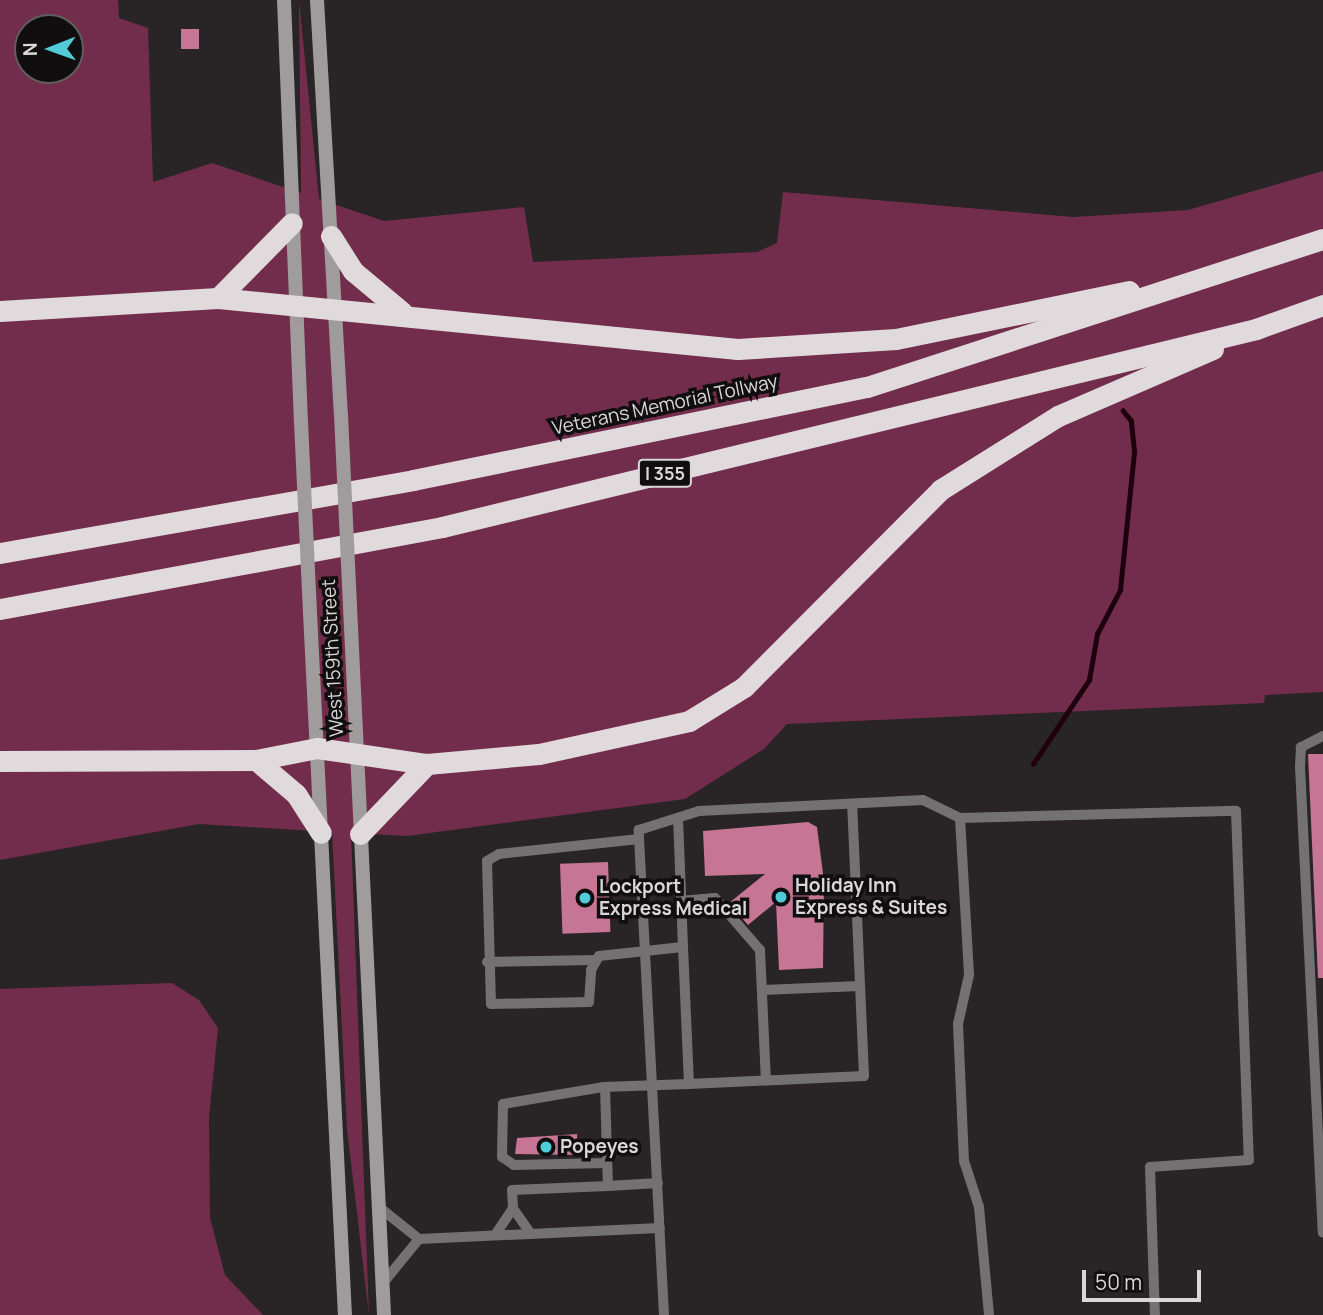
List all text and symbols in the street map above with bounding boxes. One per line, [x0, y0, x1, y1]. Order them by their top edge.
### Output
north arrow [14, 14, 84, 84]
text: N [17, 42, 43, 56]
street label: Veterans Memorial Tollway [550, 370, 780, 440]
road number: I 355 [637, 458, 693, 488]
street label: West 159th Street [317, 579, 349, 737]
place label: Holiday Inn Express & Suites [795, 875, 947, 919]
place label: Lockport Express Medical [599, 876, 747, 920]
marker: Holiday Inn Express & Suites [773, 889, 789, 905]
marker: Lockport Express Medical [577, 890, 593, 906]
place label: Popeyes [560, 1136, 639, 1158]
marker: Popeyes [538, 1139, 554, 1155]
scale bar [1085, 1256, 1204, 1300]
text: 50 m [1095, 1268, 1142, 1296]

